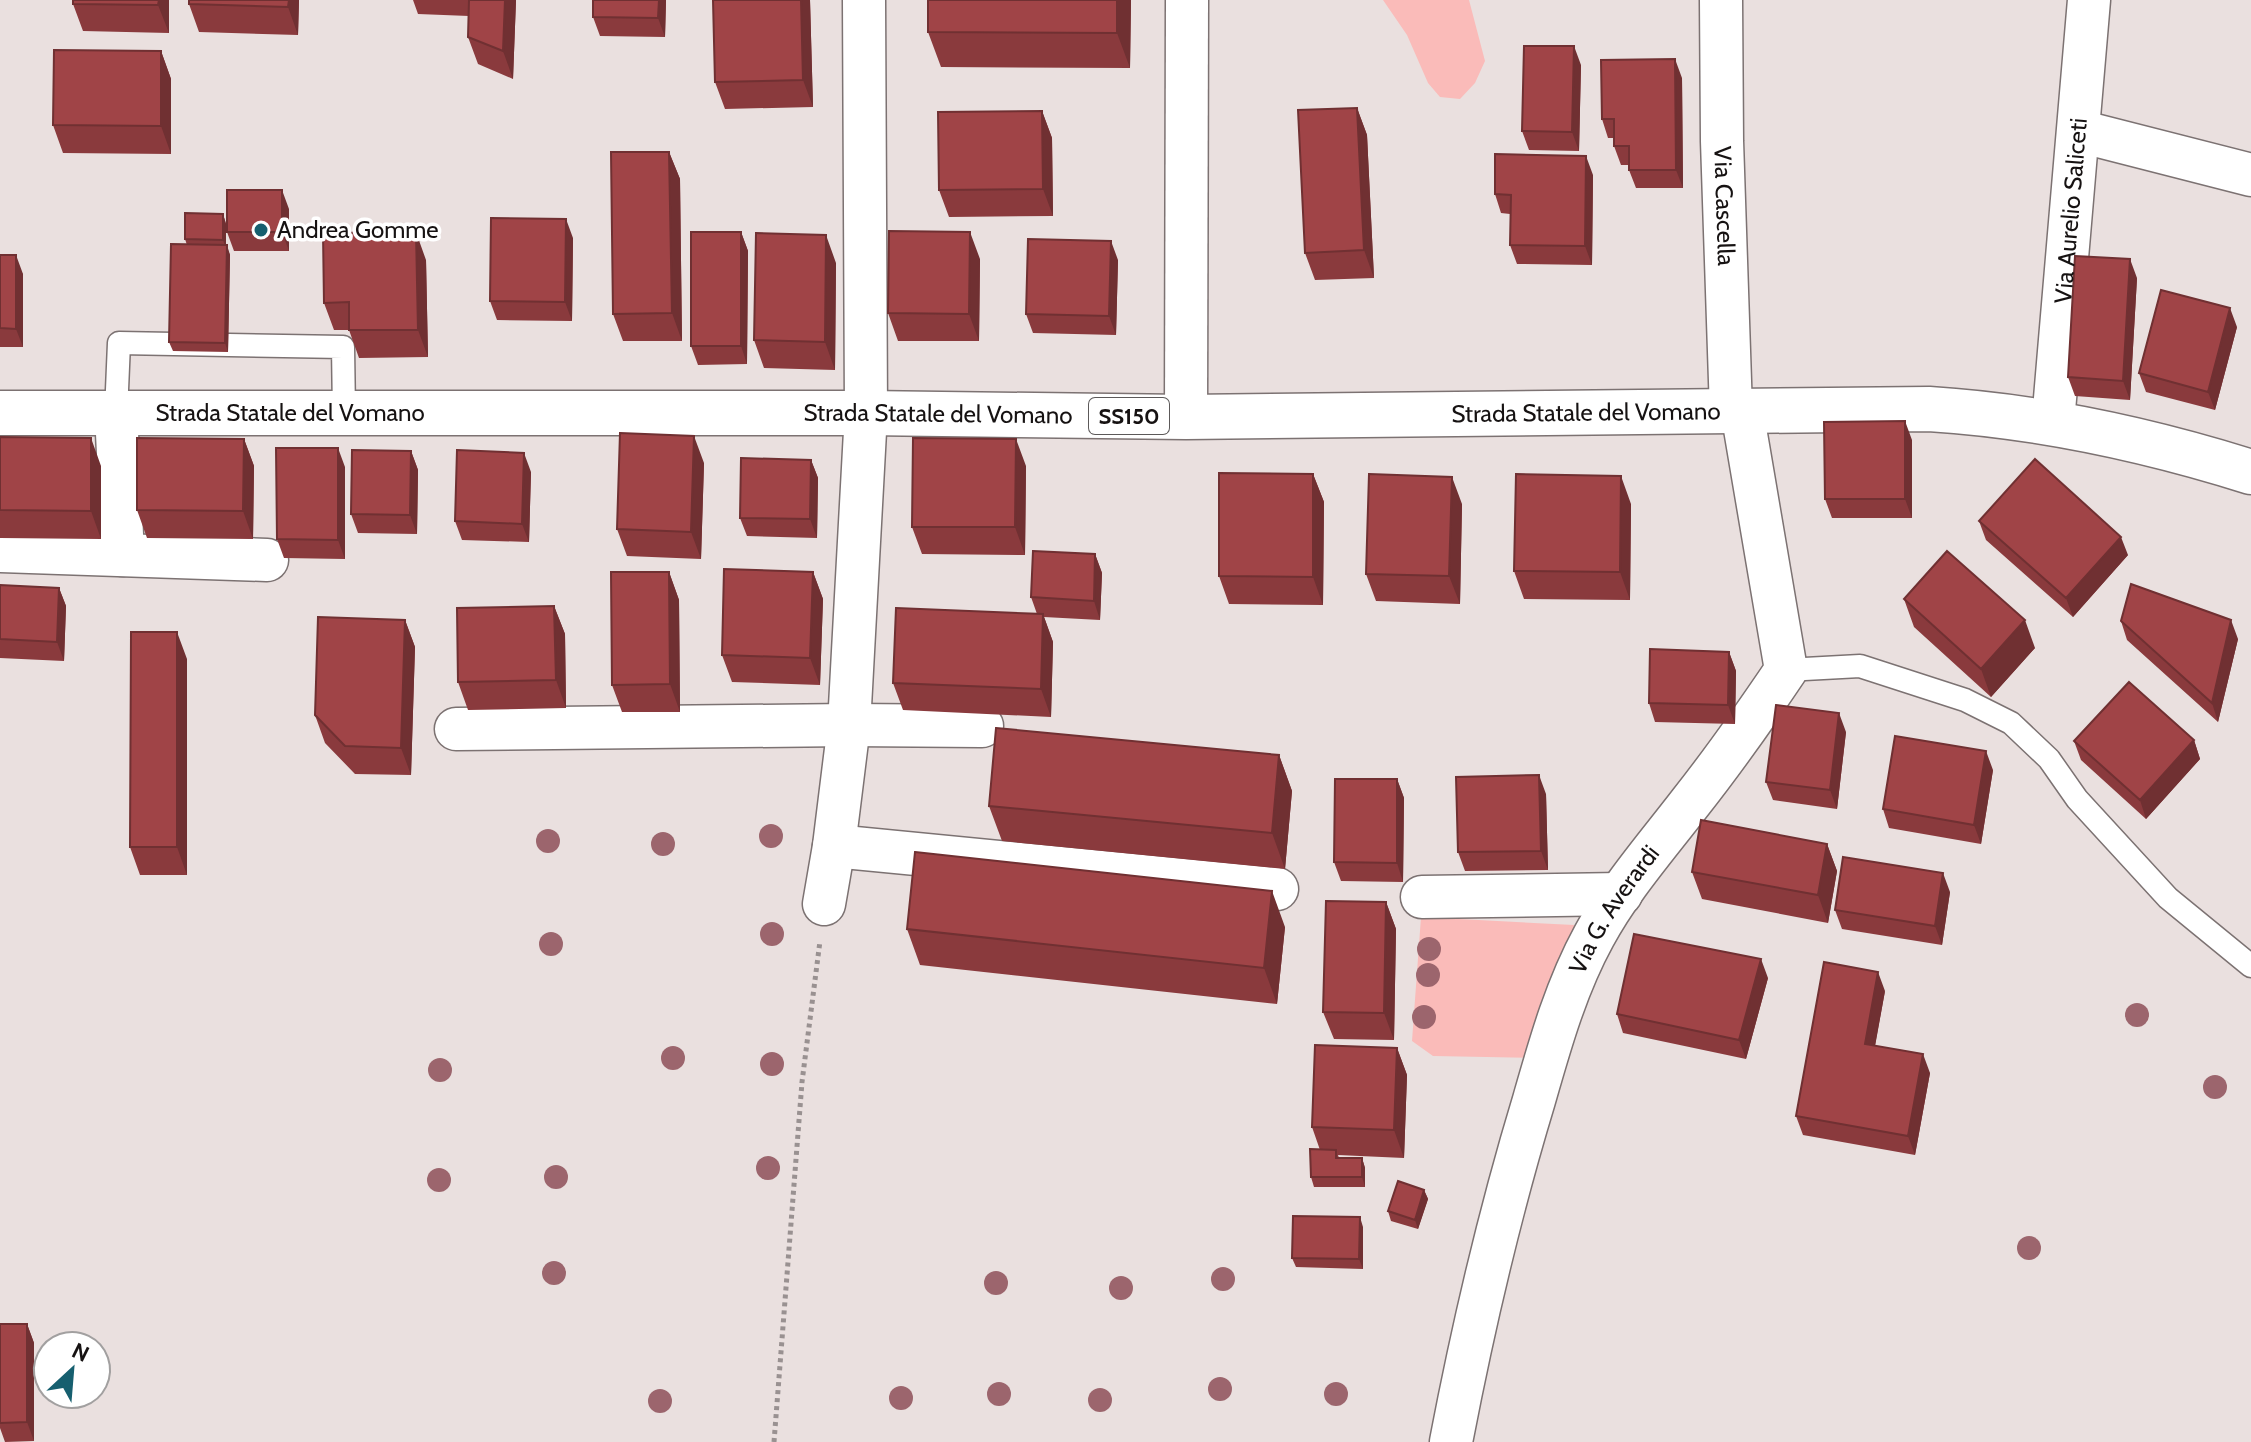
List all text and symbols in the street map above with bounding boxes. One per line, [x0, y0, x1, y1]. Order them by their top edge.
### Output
street label: Via Aurelio Saliceti [2048, 117, 2093, 305]
street label: Via Cascella [1708, 146, 1741, 267]
place label: Andrea Gomme [277, 215, 439, 244]
marker: Andrea Gomme [252, 221, 270, 239]
street label: Strada Statale del Vomano [1451, 396, 1721, 428]
street label: Strada Statale del Vomano [155, 398, 425, 427]
street label: Strada Statale del Vomano [803, 398, 1073, 430]
road number: SS150 [1089, 398, 1169, 434]
street label: Via G. Averardi [1563, 839, 1665, 978]
north arrow [32, 1330, 112, 1410]
text: N [68, 1337, 93, 1368]

